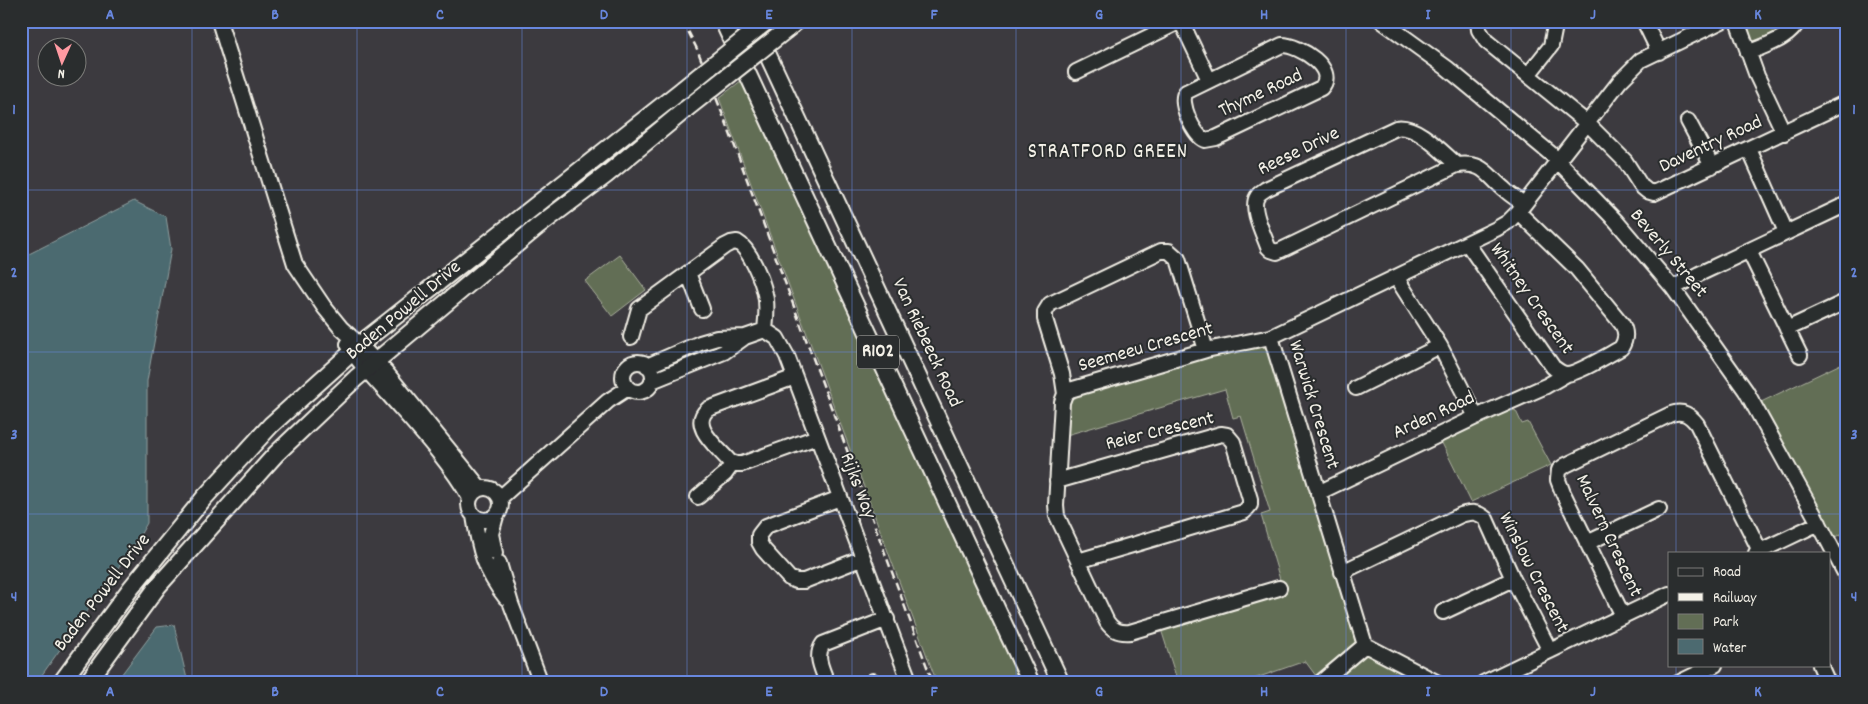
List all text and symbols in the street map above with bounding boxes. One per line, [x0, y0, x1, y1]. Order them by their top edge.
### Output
text: A [106, 4, 115, 27]
text: B [271, 4, 279, 27]
text: C [436, 4, 444, 27]
text: D [600, 4, 609, 27]
text: E [765, 4, 773, 27]
text: F [930, 4, 938, 27]
text: G [1095, 4, 1103, 27]
text: H [1260, 4, 1268, 27]
text: I [1426, 4, 1432, 27]
text: J [1590, 4, 1596, 27]
text: K [1754, 4, 1762, 27]
north arrow [38, 38, 88, 88]
street label: Thyme Road [1214, 62, 1308, 126]
text: N [57, 63, 65, 83]
text: 1 [12, 99, 16, 122]
text: 1 [1852, 99, 1856, 122]
street label: Daventry Road [1655, 109, 1767, 181]
street label: Reese Drive [1253, 120, 1345, 184]
district label: STRATFORD GREEN [1028, 138, 1188, 168]
street label: Beverly Street [1622, 203, 1714, 305]
street label: Whitney Crescent [1482, 238, 1580, 360]
street label: Baden Powell Drive [340, 254, 468, 368]
text: 2 [11, 262, 18, 285]
text: 2 [1851, 262, 1858, 285]
street label: Van Riebeeck Road [884, 274, 968, 412]
street label: Seemeeu Crescent [1075, 315, 1217, 381]
road number: R102 [857, 336, 899, 368]
street label: Warwick Crescent [1280, 337, 1346, 473]
street label: Arden Road [1388, 385, 1480, 447]
street label: Reier Crescent [1103, 405, 1217, 459]
text: 3 [10, 424, 18, 447]
text: 3 [1850, 424, 1858, 447]
street label: Rijks Way [832, 449, 883, 524]
street label: Malvern Crescent [1567, 470, 1649, 602]
street label: Winslow Crescent [1491, 508, 1575, 638]
street label: Baden Powell Drive [48, 528, 158, 658]
legend [1668, 552, 1830, 666]
text: Road [1713, 562, 1741, 584]
text: 4 [11, 586, 17, 609]
text: 4 [1851, 586, 1857, 609]
text: Railway [1713, 588, 1757, 610]
text: Park [1713, 612, 1739, 634]
text: Water [1713, 638, 1747, 660]
text: A [106, 681, 115, 704]
text: B [271, 681, 279, 704]
text: C [436, 681, 444, 704]
text: D [600, 681, 609, 704]
text: E [765, 681, 773, 704]
text: F [930, 681, 938, 704]
text: G [1095, 681, 1103, 704]
text: H [1260, 681, 1268, 704]
text: I [1426, 681, 1432, 704]
text: J [1590, 681, 1596, 704]
text: K [1754, 681, 1762, 704]

